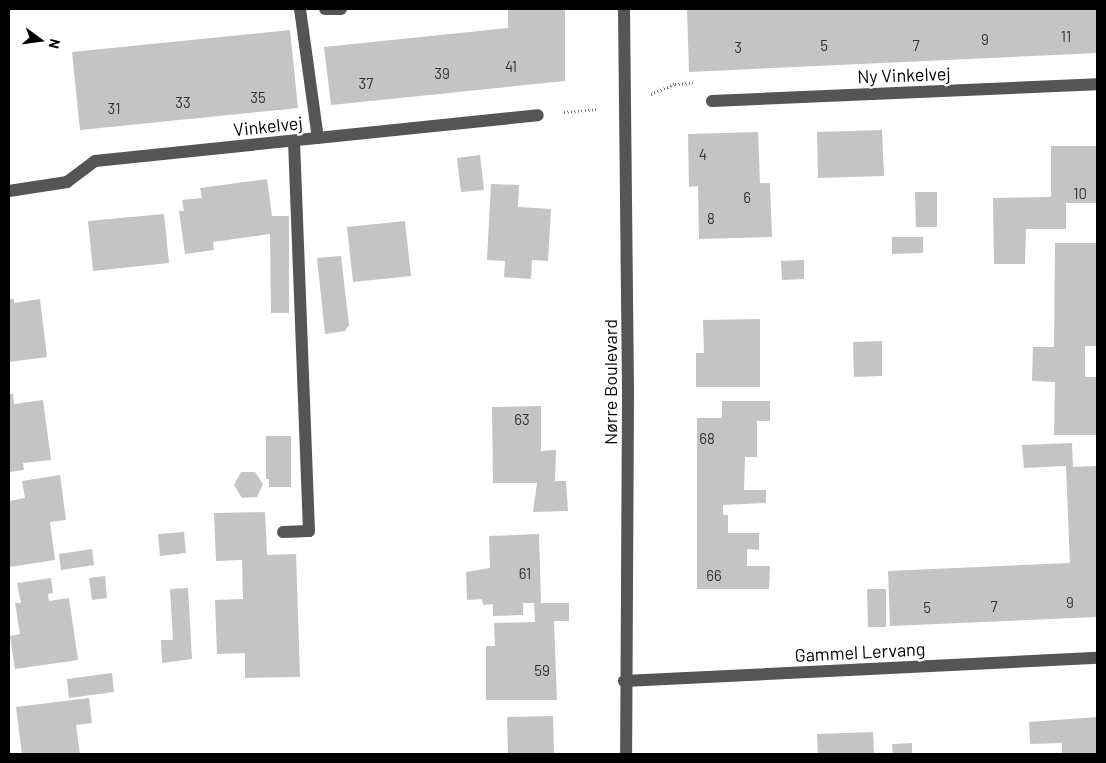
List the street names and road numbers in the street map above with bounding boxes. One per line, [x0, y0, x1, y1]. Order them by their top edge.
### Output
street label: Ny Vinkelvej [857, 63, 951, 87]
street label: Vinkelvej [232, 112, 304, 140]
street label: Nørre Boulevard [599, 319, 621, 445]
street label: Gammel Lervang [794, 638, 926, 666]

